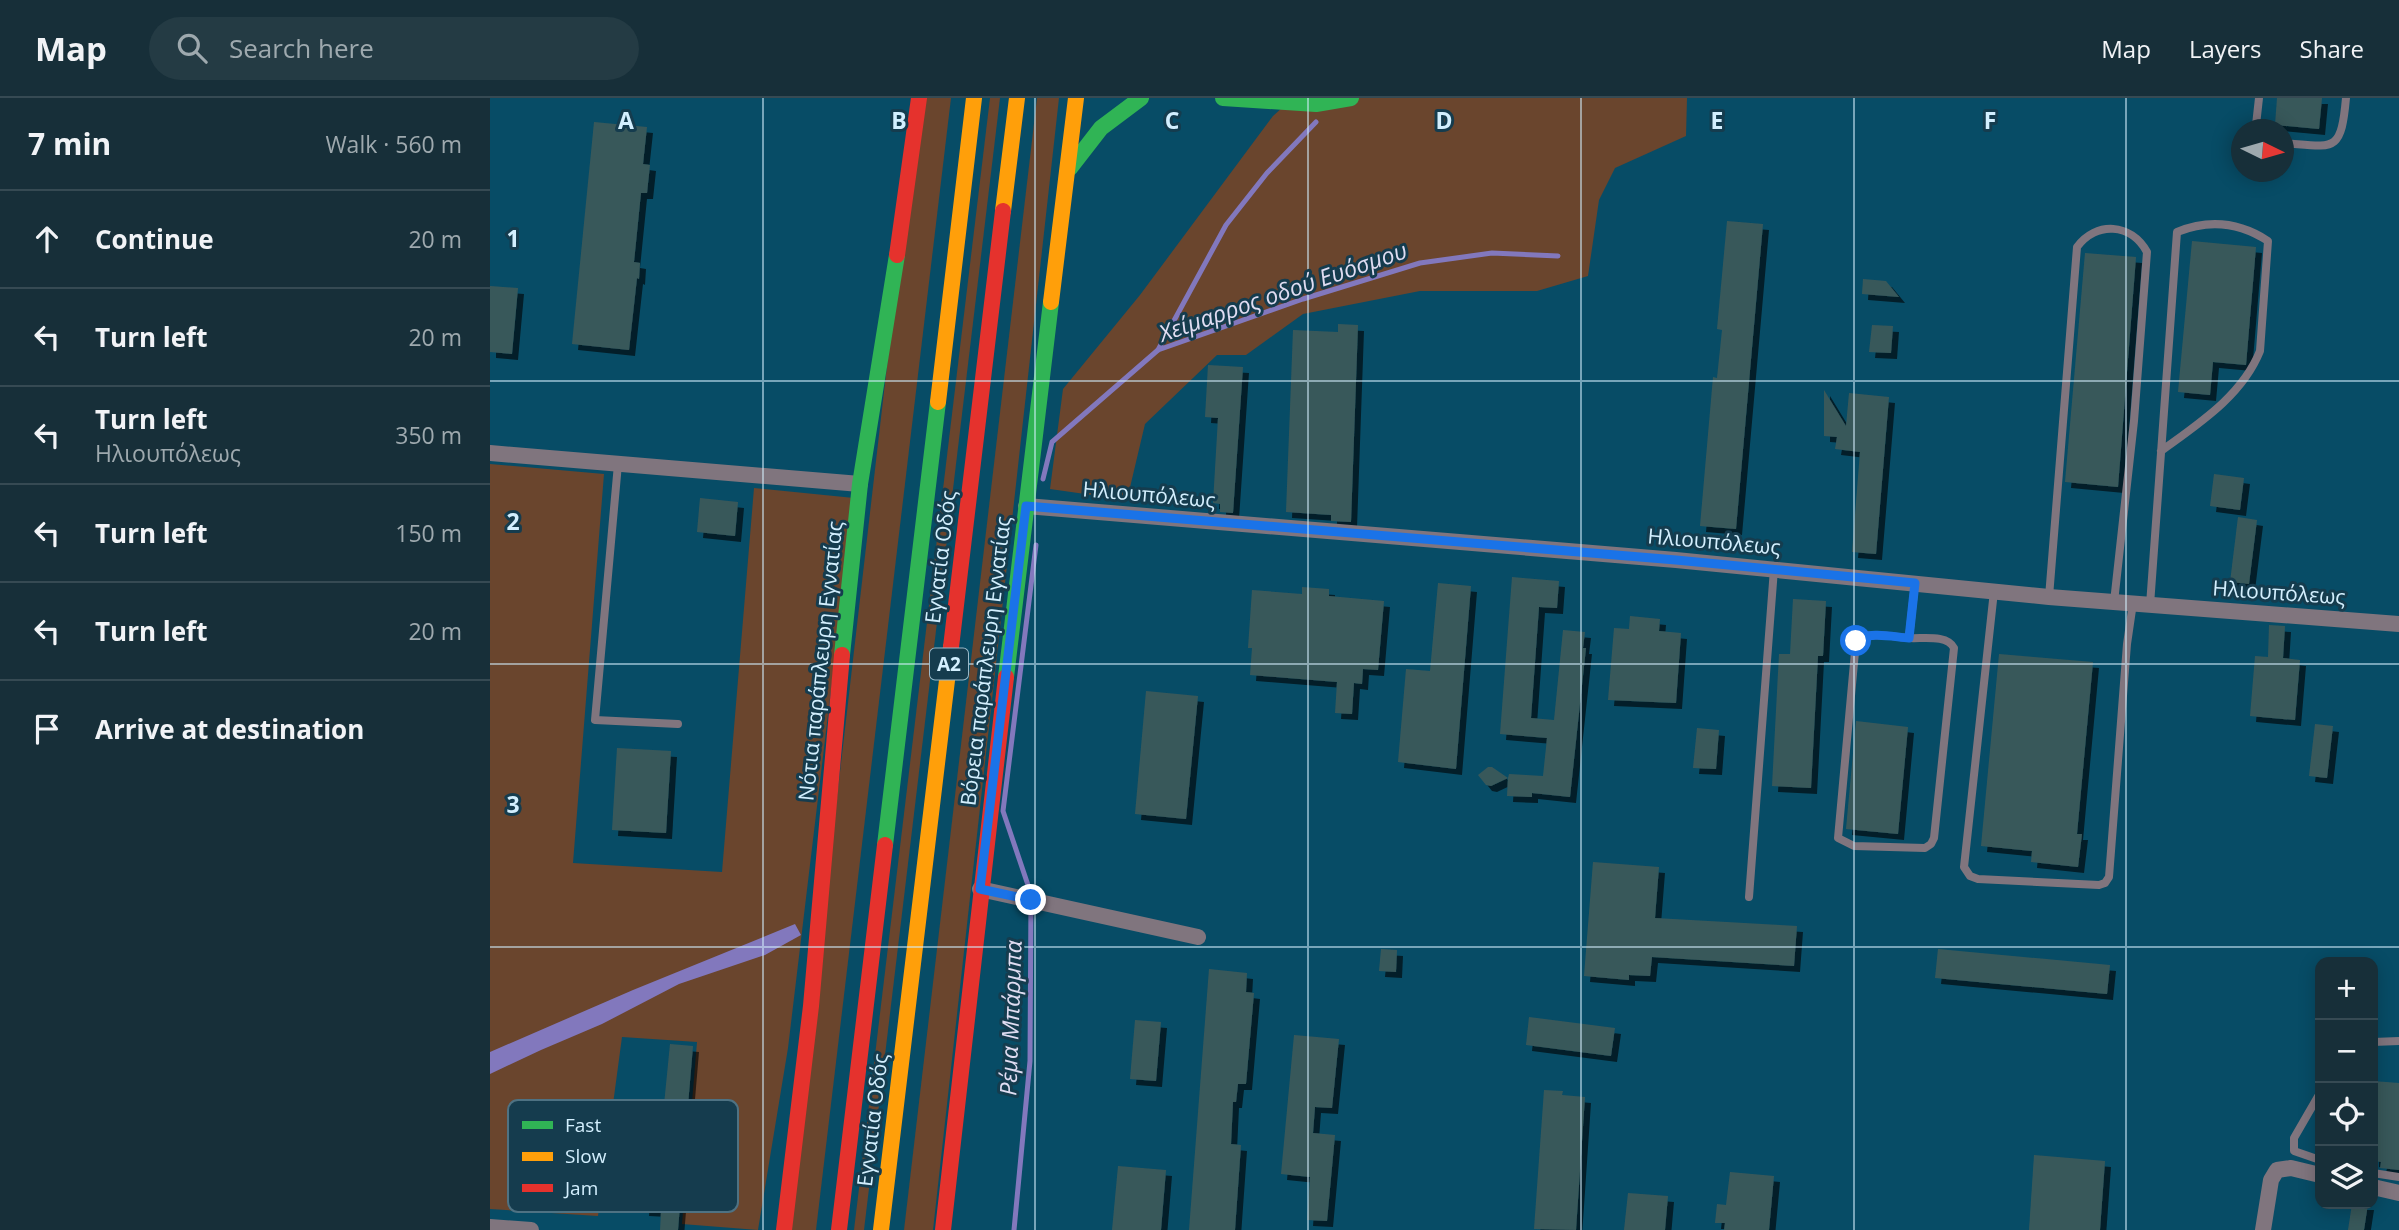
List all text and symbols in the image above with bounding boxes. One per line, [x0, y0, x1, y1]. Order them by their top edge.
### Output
search box [149, 17, 639, 80]
text: Map [35, 26, 107, 71]
icon: search [173, 29, 211, 67]
text: Search here [229, 30, 374, 66]
text: Map [2101, 32, 2151, 65]
text: Layers [2189, 32, 2262, 65]
text: Share [2300, 32, 2364, 65]
text: A [618, 104, 634, 136]
text: B [891, 104, 907, 136]
text: C [1165, 104, 1179, 136]
text: D [1435, 104, 1453, 136]
text: E [1711, 104, 1723, 136]
text: F [1984, 104, 1996, 136]
north arrow [2231, 119, 2294, 182]
text: 7 min [28, 123, 111, 164]
text: Walk · 560 m [325, 128, 462, 160]
icon: ahead [28, 220, 66, 258]
text: Continue [95, 221, 214, 257]
text: 1 [506, 222, 520, 254]
text: 20 m [408, 223, 462, 255]
water label: Χείμαρρος οδού Ευόσμου [1152, 234, 1411, 349]
icon: left [28, 318, 66, 356]
text: Turn left [95, 319, 207, 355]
text: 20 m [408, 321, 462, 353]
text: Turn left [95, 401, 207, 437]
icon: left [28, 416, 66, 454]
text: 350 m [395, 419, 462, 451]
text: Ηλιουπόλεως [95, 437, 241, 469]
street label: Ηλιουπόλεως [1081, 474, 1217, 514]
street label: Εγνατία Οδός [918, 489, 962, 625]
text: 2 [506, 505, 520, 537]
icon: left [28, 514, 66, 552]
street label: Βόρεια παράπλευρη Εγνατίας [953, 514, 1017, 807]
text: Turn left [95, 515, 207, 551]
text: 150 m [395, 517, 462, 549]
street label: Νότια παράπλευρη Εγνατίας [791, 520, 849, 802]
street label: Ηλιουπόλεως [1646, 521, 1782, 561]
street label: Ηλιουπόλεως [2212, 573, 2347, 611]
icon: left [28, 612, 66, 650]
text: Turn left [95, 613, 207, 649]
text: 20 m [408, 615, 462, 647]
route start [1840, 625, 1871, 656]
road number: Α2 [930, 649, 968, 680]
icon: arrive [28, 710, 66, 748]
text: Arrive at destination [95, 711, 364, 747]
text: 3 [506, 788, 520, 820]
route end [1015, 884, 1046, 915]
water label: Ρέμα Μπάρμπα [991, 939, 1029, 1096]
map controls [2315, 957, 2378, 1209]
button: + [2315, 957, 2378, 1020]
button: − [2315, 1020, 2378, 1083]
street label: Εγνατία Οδός [850, 1052, 894, 1188]
button: locate [2315, 1083, 2378, 1146]
legend [508, 1100, 738, 1212]
text: Fast [565, 1112, 601, 1138]
text: Slow [565, 1143, 607, 1169]
button: layers [2315, 1146, 2378, 1209]
text: Jam [563, 1175, 598, 1201]

